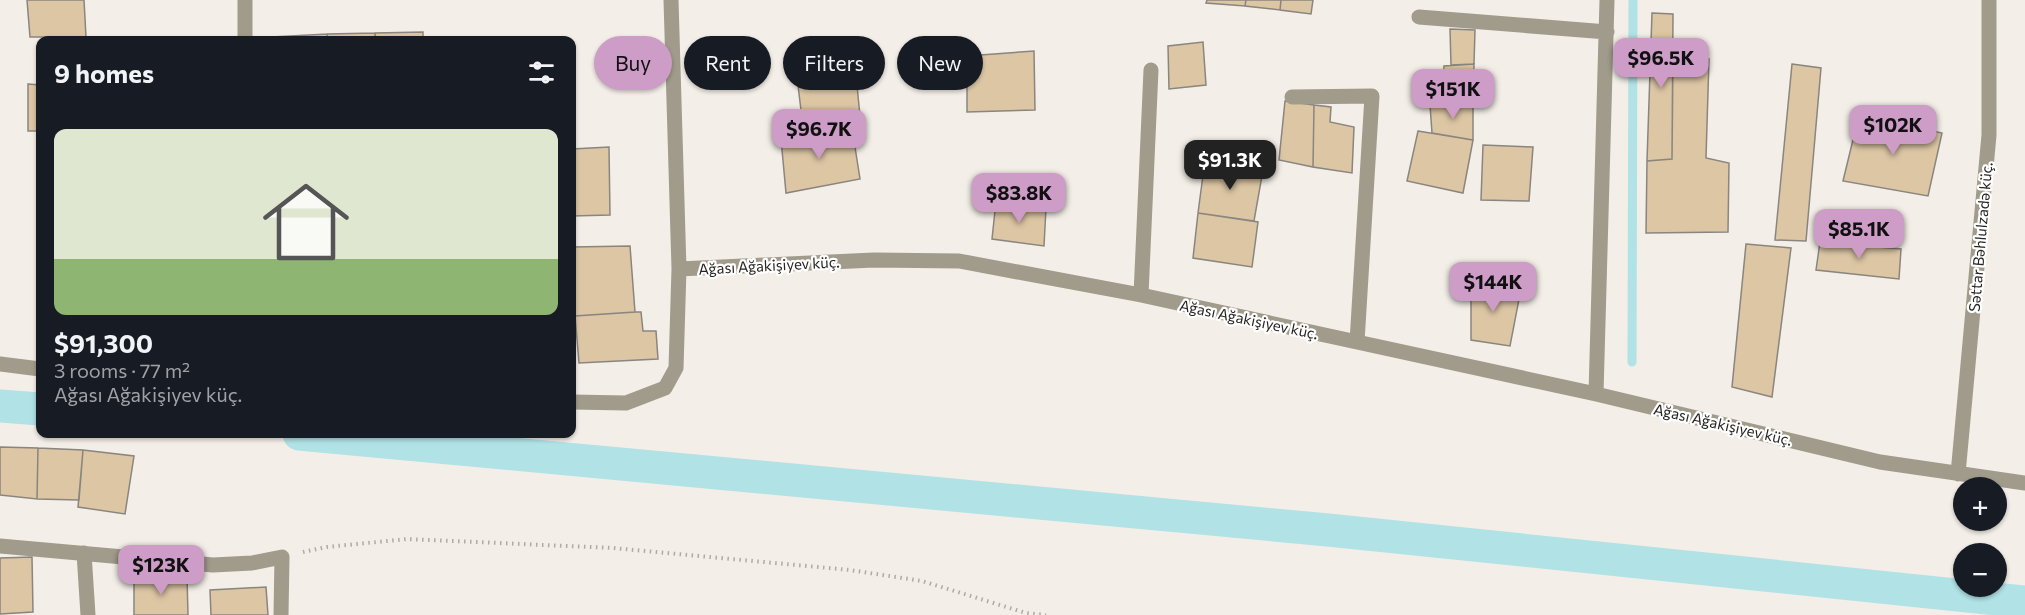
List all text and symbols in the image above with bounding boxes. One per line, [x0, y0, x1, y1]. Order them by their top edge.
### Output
chip: Buy [594, 36, 672, 90]
chip: Rent [684, 36, 771, 90]
chip: Filters [783, 36, 885, 90]
chip: New [897, 36, 983, 90]
pin: $96.5K [1612, 38, 1710, 89]
text: $96.5K [1628, 45, 1694, 69]
icon: filters [525, 56, 558, 89]
text: 9 homes [54, 57, 154, 88]
pin: $151K [1411, 69, 1495, 120]
text: $151K [1425, 76, 1481, 100]
pin: $102K [1851, 105, 1935, 156]
pin: $96.7K [770, 109, 868, 160]
text: $102K [1863, 112, 1923, 136]
text: $96.7K [786, 116, 852, 140]
pin: $91.3K [1181, 140, 1279, 191]
text: $91.3K [1198, 147, 1262, 171]
street label: Səttar Bəhlulzadə küç. [1964, 161, 1996, 313]
icon: home [252, 168, 360, 276]
pin: $83.8K [970, 173, 1068, 224]
text: $83.8K [986, 180, 1052, 204]
pin: $85.1K [1810, 209, 1908, 260]
text: $85.1K [1828, 216, 1890, 240]
street label: Ağası Ağakişiyev küç. [698, 252, 840, 278]
pin: $144K [1451, 262, 1535, 313]
text: $144K [1463, 269, 1523, 293]
street label: Ağası Ağakişiyev küç. [1178, 296, 1320, 342]
text: $91,300 [54, 327, 153, 358]
text: 3 rooms · 77 m² [54, 358, 190, 382]
text: Ağası Ağakişiyev küç. [54, 382, 242, 406]
street label: Ağası Ağakişiyev küç. [1652, 399, 1794, 449]
map controls [1953, 477, 2007, 597]
button: + [1953, 477, 2007, 531]
button: − [1953, 543, 2007, 597]
pin: $123K [119, 545, 203, 596]
text: $123K [132, 552, 190, 576]

